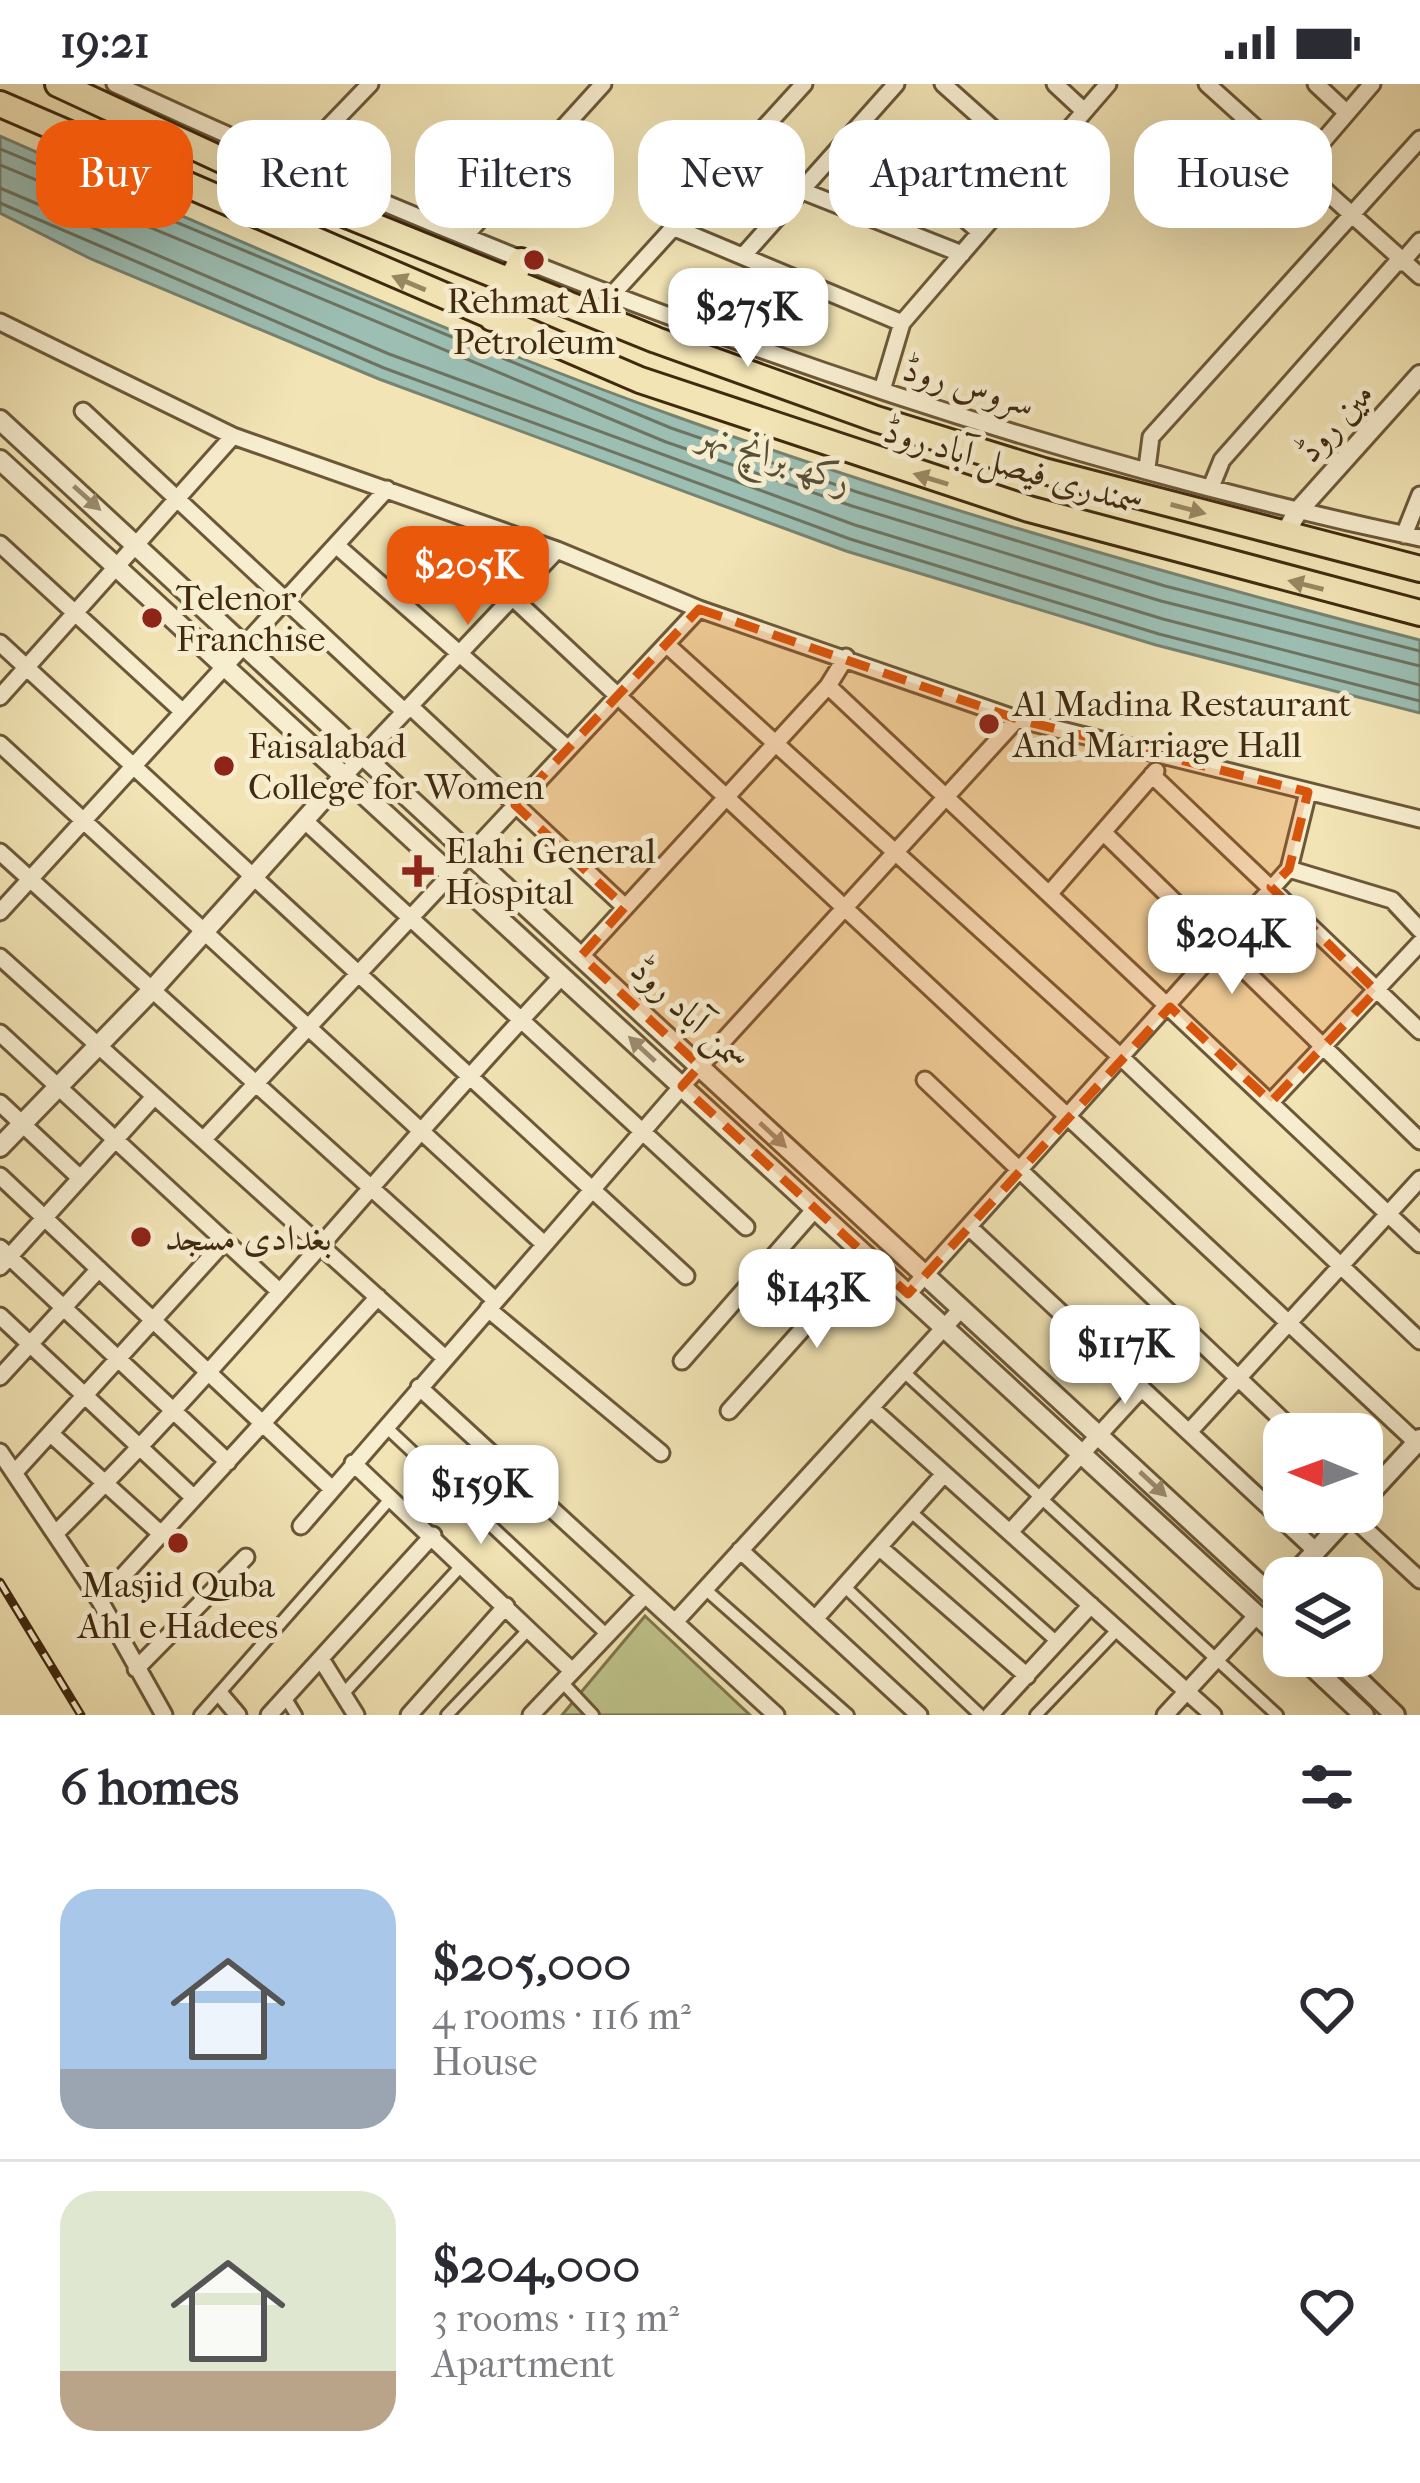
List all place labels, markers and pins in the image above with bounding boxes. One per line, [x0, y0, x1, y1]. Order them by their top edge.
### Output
marker: Rehmat Ali Petroleum [521, 247, 547, 273]
pin: $275K [664, 268, 832, 370]
place label: Rehmat Ali Petroleum [447, 280, 622, 363]
pin: $205K [384, 526, 552, 628]
place label: Telenor Franchise [176, 577, 326, 660]
marker: Telenor Franchise [139, 605, 165, 631]
place label: Al Madina Restaurant And Marriage Hall [1011, 683, 1351, 766]
marker: Al Madina Restaurant And Marriage Hall [976, 711, 1002, 737]
place label: Faisalabad College for Women [248, 725, 544, 808]
marker: Faisalabad College for Women [211, 753, 237, 779]
place label: Elahi General Hospital [445, 830, 656, 913]
marker: Elahi General Hospital [402, 855, 434, 887]
pin: $204K [1148, 895, 1316, 997]
place label: بغدادی مسجد [165, 1217, 332, 1259]
marker: بغدادی مسجد [128, 1224, 154, 1250]
pin: $143K [733, 1249, 901, 1351]
pin: $117K [1041, 1305, 1209, 1407]
pin: $159K [397, 1445, 565, 1547]
marker: Masjid Quba Ahl e Hadees [165, 1530, 191, 1556]
place label: Masjid Quba Ahl e Hadees [76, 1564, 278, 1647]

